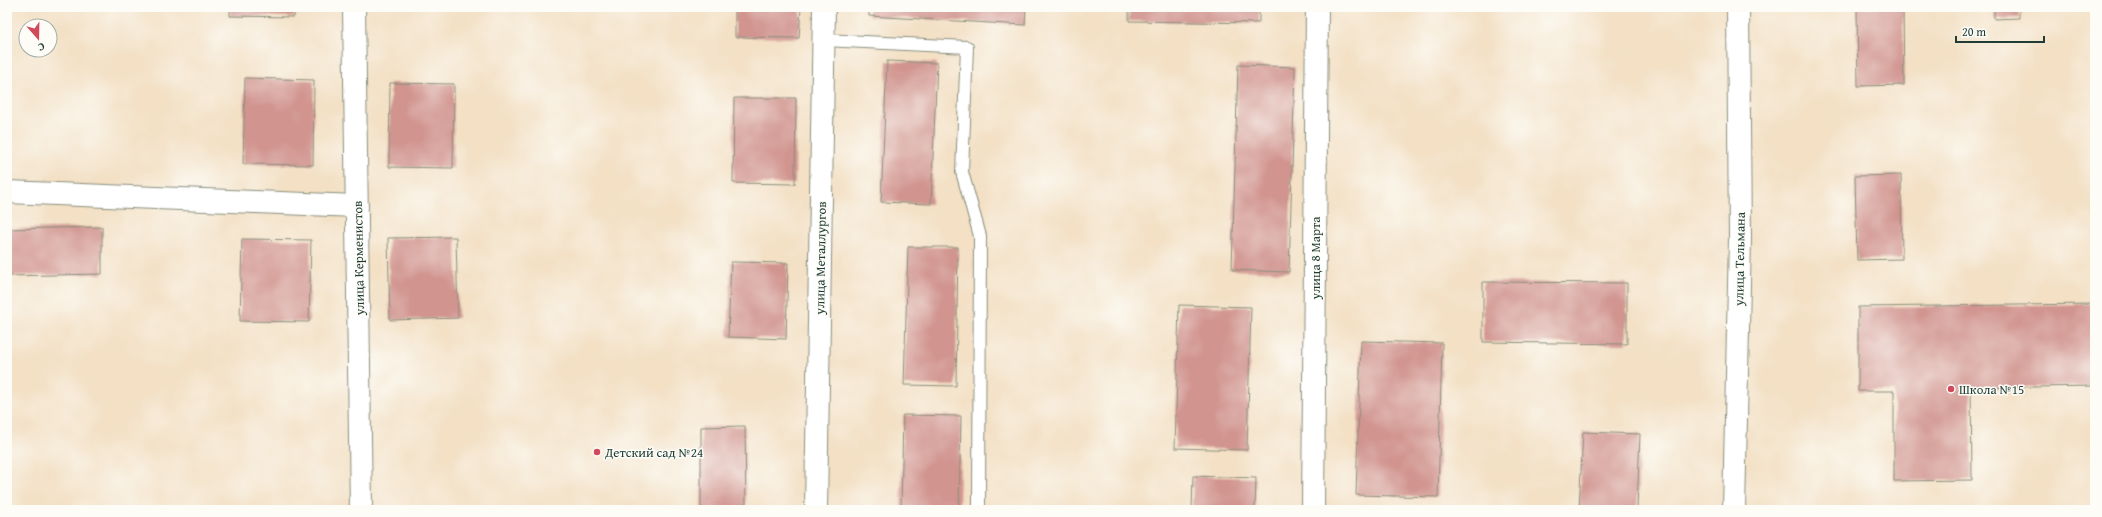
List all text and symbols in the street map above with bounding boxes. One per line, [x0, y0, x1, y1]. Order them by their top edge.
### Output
north arrow [18, 18, 58, 58]
scale bar [1956, 18, 2044, 44]
text: 20 m [1962, 23, 1986, 40]
text: С [36, 39, 47, 56]
street label: улица Керменистов [348, 200, 369, 317]
street label: улица Металлургов [810, 201, 831, 316]
street label: улица Тельмана [1729, 211, 1750, 307]
street label: улица 8 Марта [1306, 216, 1325, 300]
place label: Школа №15 [1959, 380, 2024, 399]
marker: Школа №15 [1946, 384, 1956, 394]
place label: Детский сад №24 [604, 443, 703, 462]
marker: Детский сад №24 [592, 447, 602, 457]

